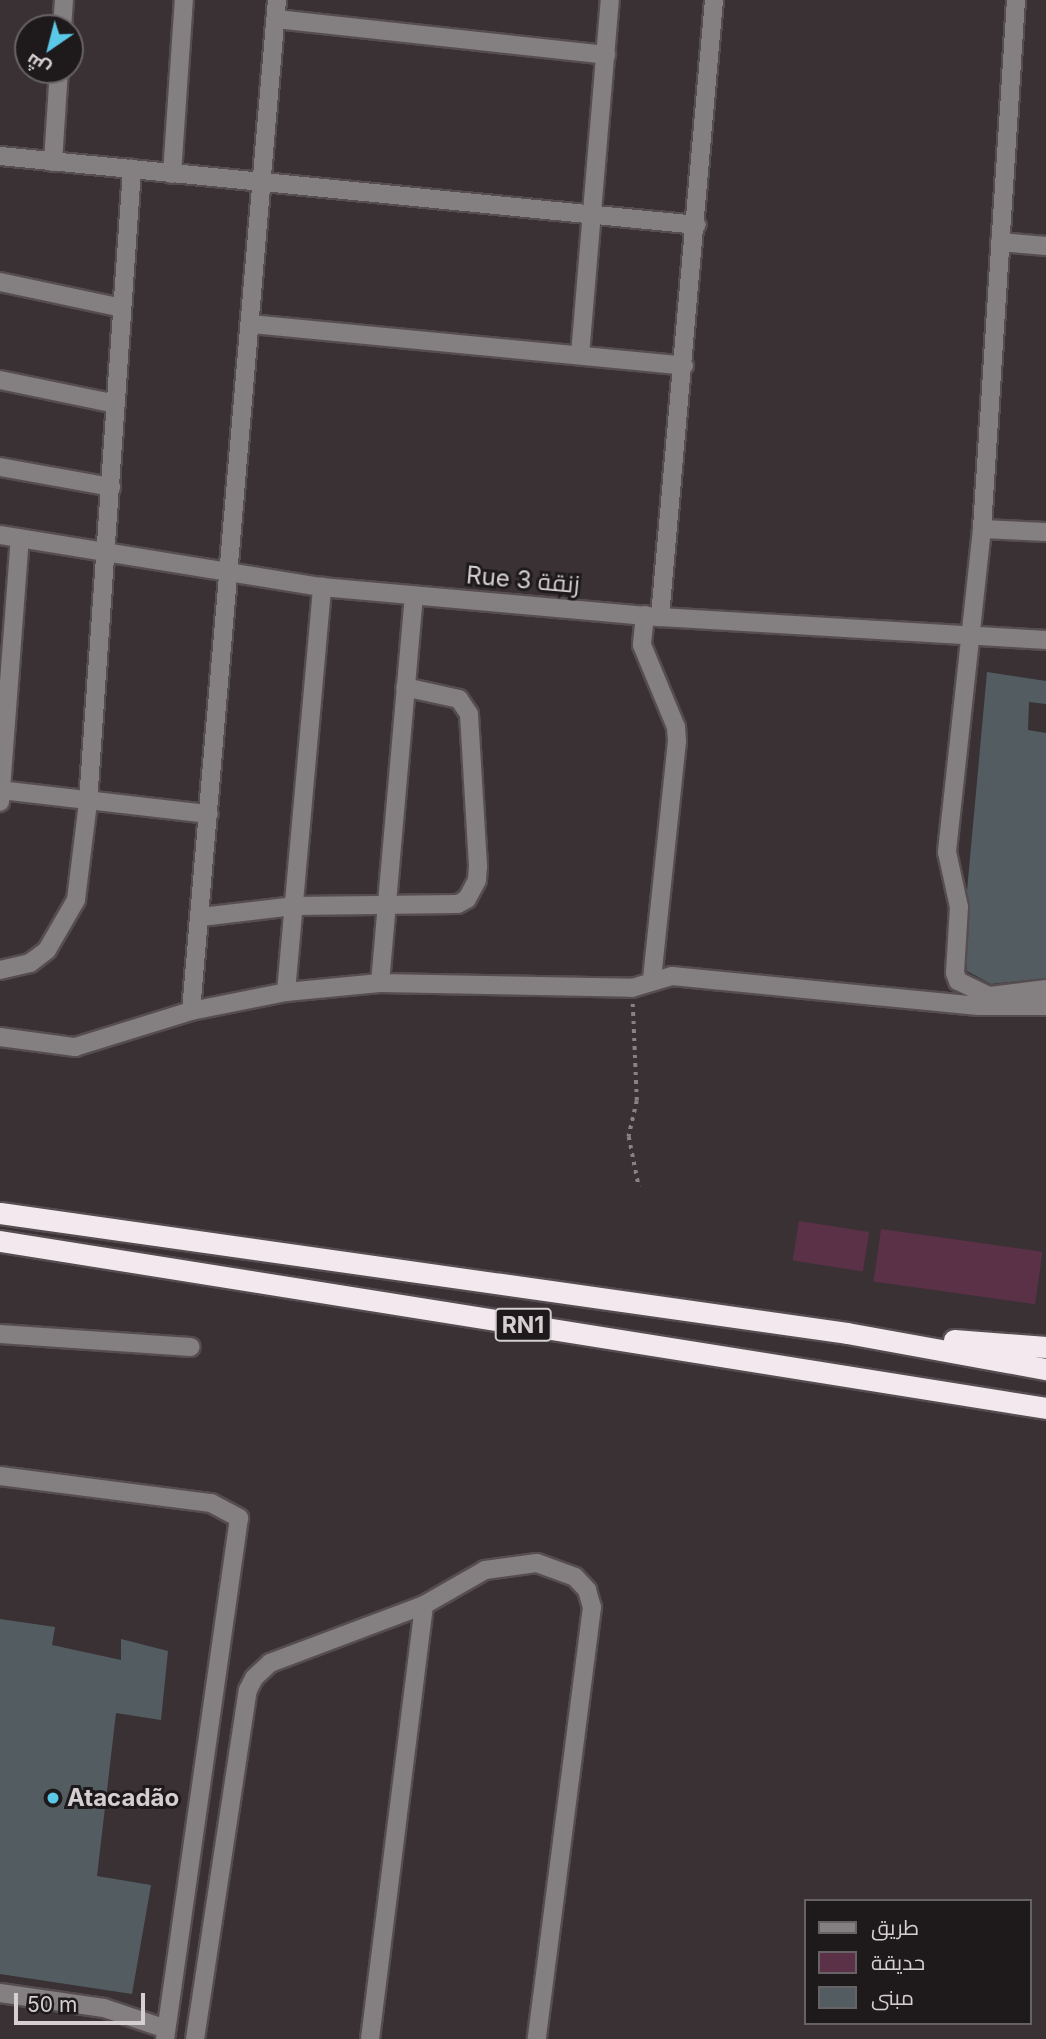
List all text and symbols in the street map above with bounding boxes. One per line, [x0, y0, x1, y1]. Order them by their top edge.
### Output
north arrow [14, 14, 84, 84]
text: ش [21, 49, 54, 81]
street label: Rue 3 زنقة [465, 561, 581, 599]
road number: RN1 [493, 1306, 553, 1344]
place label: Atacadão [67, 1784, 179, 1812]
marker: Atacadão [45, 1790, 61, 1806]
legend [804, 1899, 1032, 2025]
text: طريق [871, 1915, 919, 1940]
text: حديقة [871, 1950, 925, 1975]
scale bar [18, 1980, 149, 2024]
text: مبنى [871, 1985, 914, 2010]
text: 50 m [27, 1992, 77, 2017]

